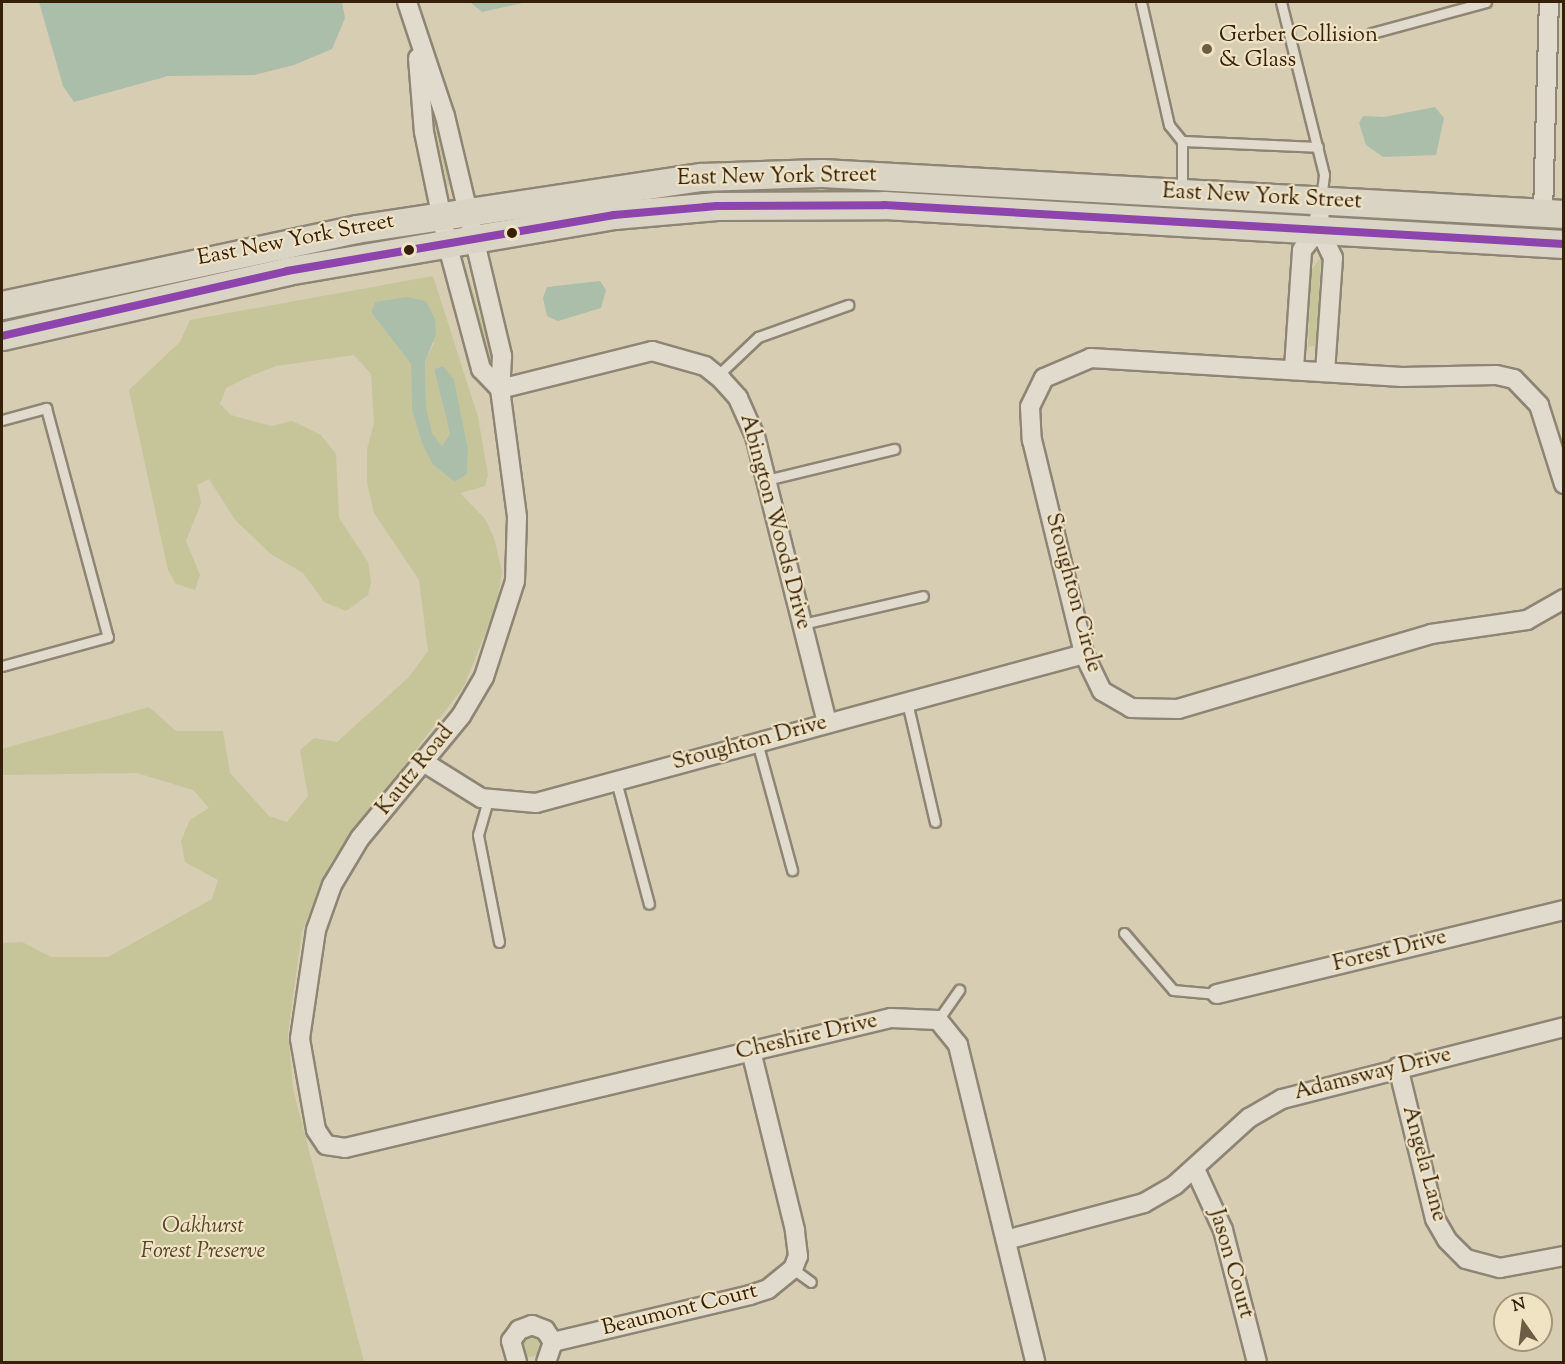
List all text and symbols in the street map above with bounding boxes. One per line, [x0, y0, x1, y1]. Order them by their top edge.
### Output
place label: Gerber Collision & Glass [1219, 23, 1378, 74]
marker: Gerber Collision & Glass [1200, 42, 1214, 56]
street label: East New York Street [677, 163, 877, 193]
street label: East New York Street [1162, 180, 1362, 216]
street label: East New York Street [195, 209, 397, 273]
unlabelled marker [506, 227, 518, 239]
unlabelled marker [403, 244, 415, 256]
street label: Abington Woods Drive [733, 411, 815, 633]
street label: Stoughton Circle [1038, 510, 1106, 676]
street label: Stoughton Drive [670, 711, 830, 777]
street label: Kautz Road [372, 721, 460, 821]
street label: Forest Drive [1330, 925, 1450, 979]
street label: Cheshire Drive [734, 1009, 880, 1067]
street label: Adamsway Drive [1292, 1043, 1454, 1107]
street label: Angela Lane [1395, 1103, 1451, 1225]
street label: Jason Court [1202, 1206, 1258, 1322]
park label: Oakhurst Forest Preserve [141, 1214, 265, 1266]
street label: Beaumont Court [600, 1279, 760, 1343]
north arrow [1493, 1292, 1553, 1352]
text: N [1510, 1293, 1528, 1319]

